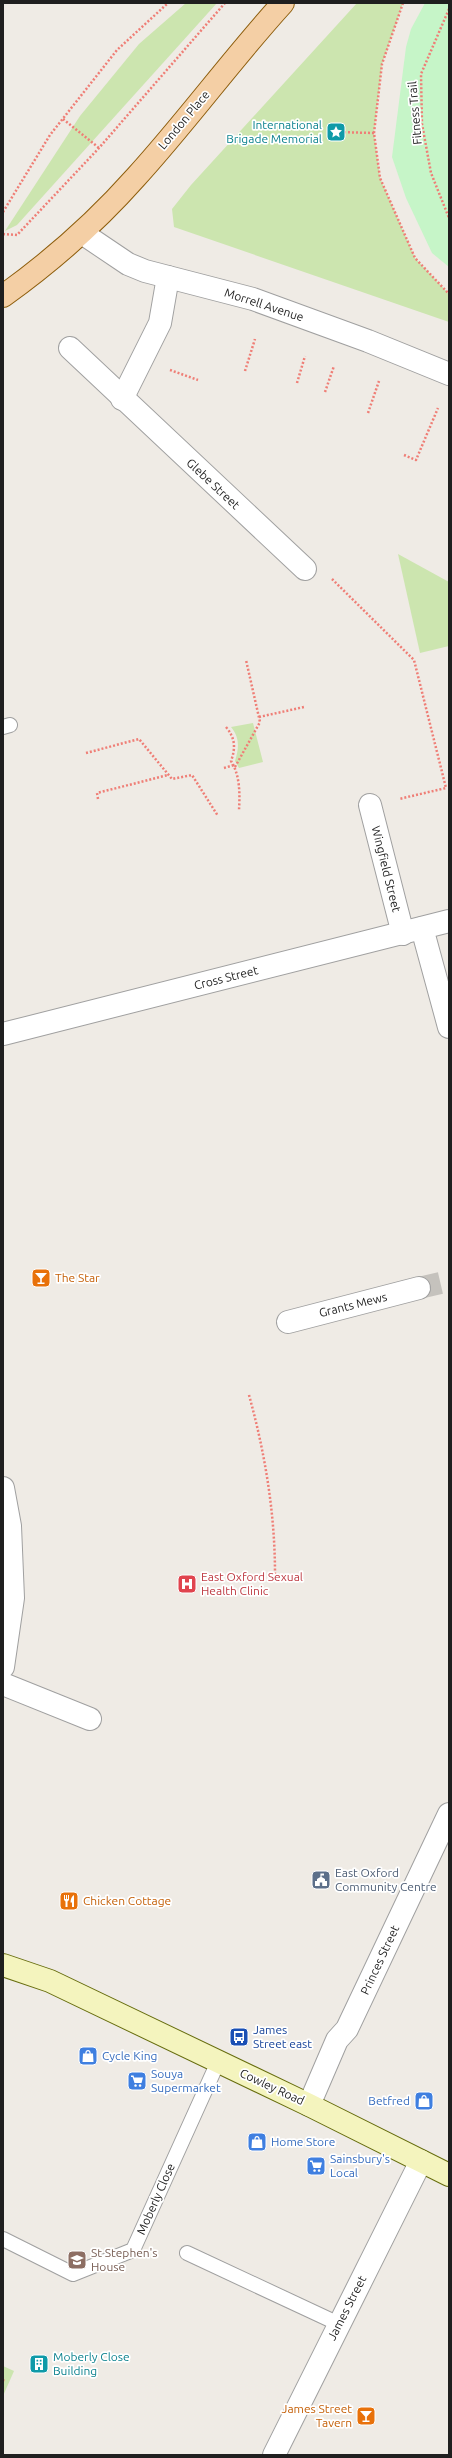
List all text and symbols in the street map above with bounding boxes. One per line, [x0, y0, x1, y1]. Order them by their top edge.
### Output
street label: Fitness Trail [405, 81, 424, 145]
street label: London Place [155, 88, 212, 152]
place label: International Brigade Memorial [226, 118, 322, 145]
place icon: International Brigade Memorial [325, 121, 347, 143]
street label: Morrell Avenue [223, 286, 305, 323]
street label: Glebe Street [184, 456, 243, 512]
street label: Wingfield Street [369, 824, 404, 914]
street label: Cross Street [192, 963, 260, 992]
bar icon: The Star [30, 1267, 52, 1289]
place label: The Star [55, 1271, 100, 1284]
street label: Grants Mews [317, 1290, 388, 1319]
place label: East Oxford Sexual Health Clinic [201, 1570, 303, 1597]
hospital icon: East Oxford Sexual Health Clinic [176, 1573, 198, 1595]
place label: East Oxford Community Centre [335, 1866, 437, 1893]
public building icon: East Oxford Community Centre [310, 1869, 332, 1891]
restaurant icon: Chicken Cottage [58, 1890, 80, 1912]
place label: Chicken Cottage [83, 1894, 171, 1907]
street label: Princes Street [358, 1923, 401, 1997]
place label: James Street east [253, 2023, 312, 2050]
bus stop icon: James Street east [228, 2026, 250, 2048]
shop icon: Cycle King [77, 2045, 99, 2067]
place label: Cycle King [102, 2049, 157, 2062]
street label: Cowley Road [238, 2066, 307, 2107]
place label: Souya Supermarket [151, 2067, 221, 2094]
supermarket icon: Souya Supermarket [126, 2070, 148, 2092]
shop icon: Betfred [413, 2090, 435, 2112]
place label: Betfred [368, 2094, 410, 2107]
shop icon: Home Store [246, 2131, 268, 2153]
place label: Home Store [271, 2135, 335, 2148]
place label: Sainsbury's Local [330, 2152, 390, 2179]
supermarket icon: Sainsbury's Local [305, 2155, 327, 2177]
street label: Moberly Close [134, 2161, 177, 2236]
place label: St Stephen's House [91, 2246, 158, 2273]
school or university icon: St Stephen's House [66, 2249, 88, 2271]
street label: James Street [325, 2273, 368, 2342]
place label: Moberly Close Building [53, 2350, 130, 2377]
building icon: Moberly Close Building [28, 2353, 50, 2375]
place label: James Street Tavern [281, 2402, 352, 2429]
bar icon: James Street Tavern [355, 2405, 377, 2427]

